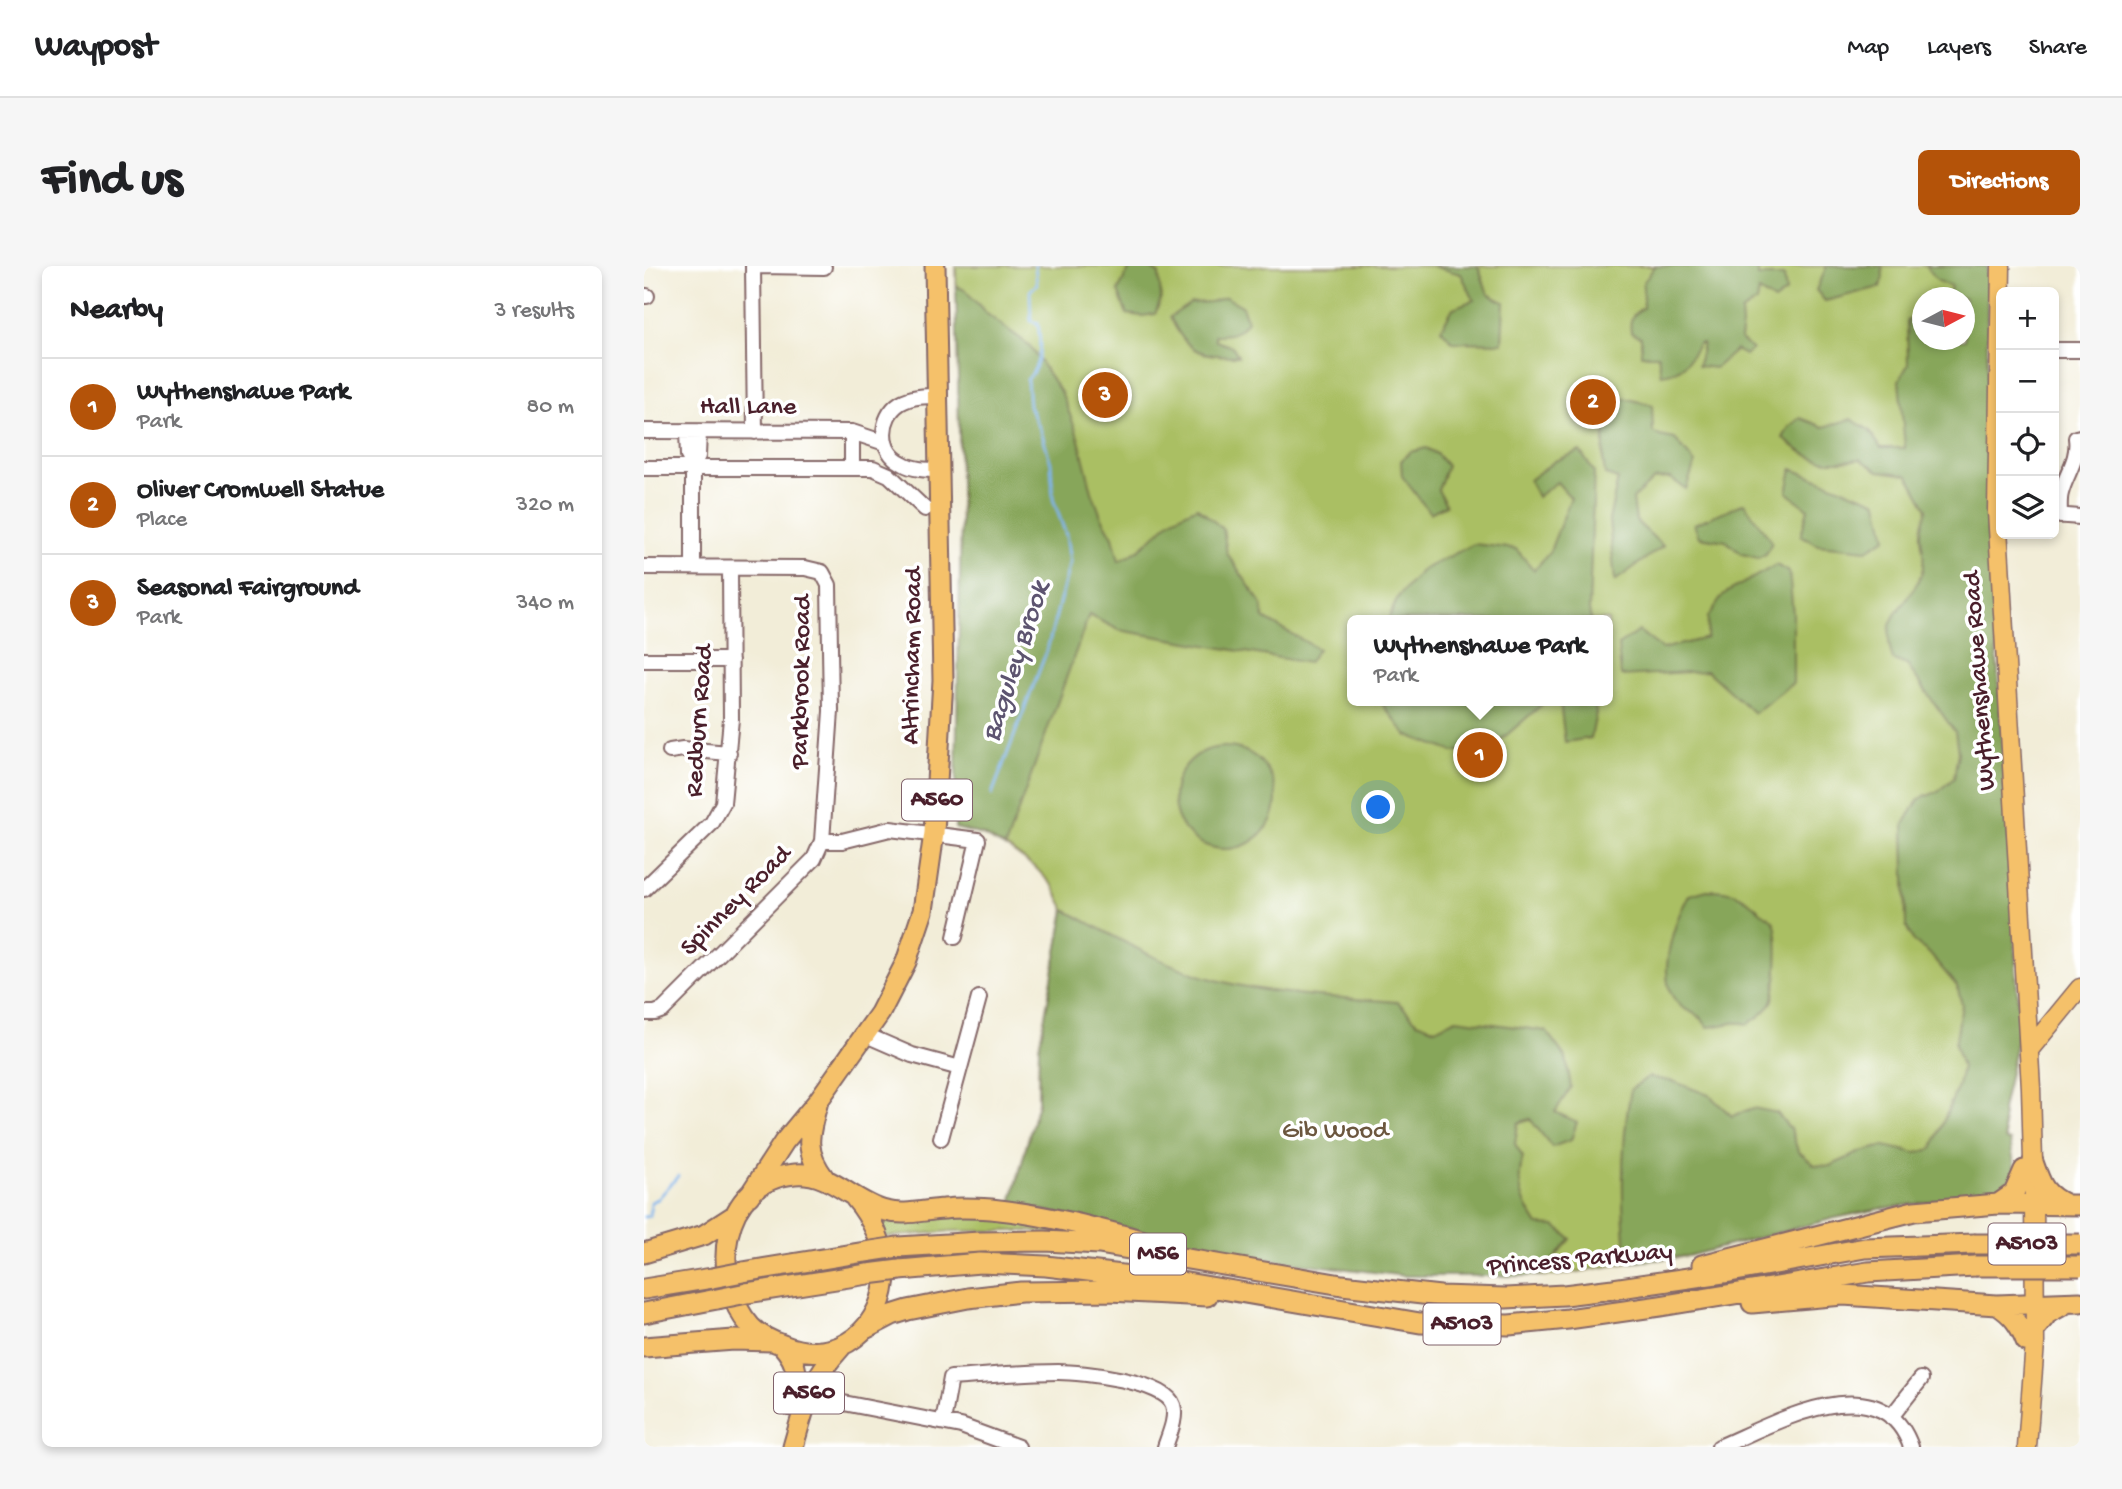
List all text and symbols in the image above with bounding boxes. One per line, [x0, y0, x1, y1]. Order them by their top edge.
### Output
text: Waypost [35, 29, 157, 67]
text: Map [1847, 34, 1889, 63]
text: Layers [1927, 34, 1991, 63]
text: Share [2029, 34, 2087, 63]
button: Directions [1918, 150, 2080, 215]
text: Find us [42, 153, 182, 211]
north arrow [1912, 287, 1975, 350]
map controls [1996, 287, 2059, 539]
button: + [1996, 287, 2059, 350]
text: Nearby [70, 294, 163, 329]
text: 3 results [494, 298, 574, 325]
button: − [1996, 350, 2059, 413]
pin: 3 [1082, 369, 1128, 421]
pin: 2 [1570, 376, 1616, 428]
text: Wythenshawe Park [137, 378, 350, 409]
street label: Hall Lane [700, 393, 797, 424]
text: 1 [88, 394, 98, 421]
text: 80 m [527, 394, 574, 421]
text: Park [137, 409, 181, 436]
button: locate [1996, 413, 2059, 476]
text: Oliver Cromwell Statue [137, 476, 384, 507]
button: layers [1996, 476, 2059, 539]
text: 2 [87, 492, 99, 519]
text: 320 m [516, 492, 574, 519]
text: Place [137, 507, 187, 534]
street label: Altrincham Road [897, 565, 931, 745]
street label: Wythenshawe Road [1958, 569, 2004, 792]
text: Seasonal Fairground [137, 574, 359, 605]
water label: Baguley Brook [976, 576, 1059, 746]
text: 3 [87, 590, 99, 617]
text: 340 m [516, 590, 574, 617]
street label: Parkbrook Road [786, 593, 820, 770]
text: Park [137, 605, 181, 632]
popup [1347, 615, 1613, 706]
text: Wythenshawe Park [1374, 632, 1586, 663]
street label: Redburn Road [680, 642, 722, 798]
text: Park [1374, 663, 1418, 690]
pin: 1 [1457, 729, 1503, 781]
road number: A560 [902, 780, 972, 820]
your location [1361, 790, 1395, 824]
street label: Spinney Road [675, 839, 800, 964]
park label: Gib Wood [1282, 1117, 1390, 1148]
road number: A5103 [1988, 1224, 2066, 1264]
road number: M56 [1130, 1234, 1186, 1274]
street label: Princess Parkway [1485, 1237, 1674, 1285]
road number: A5103 [1424, 1304, 1500, 1344]
road number: A560 [774, 1372, 844, 1414]

